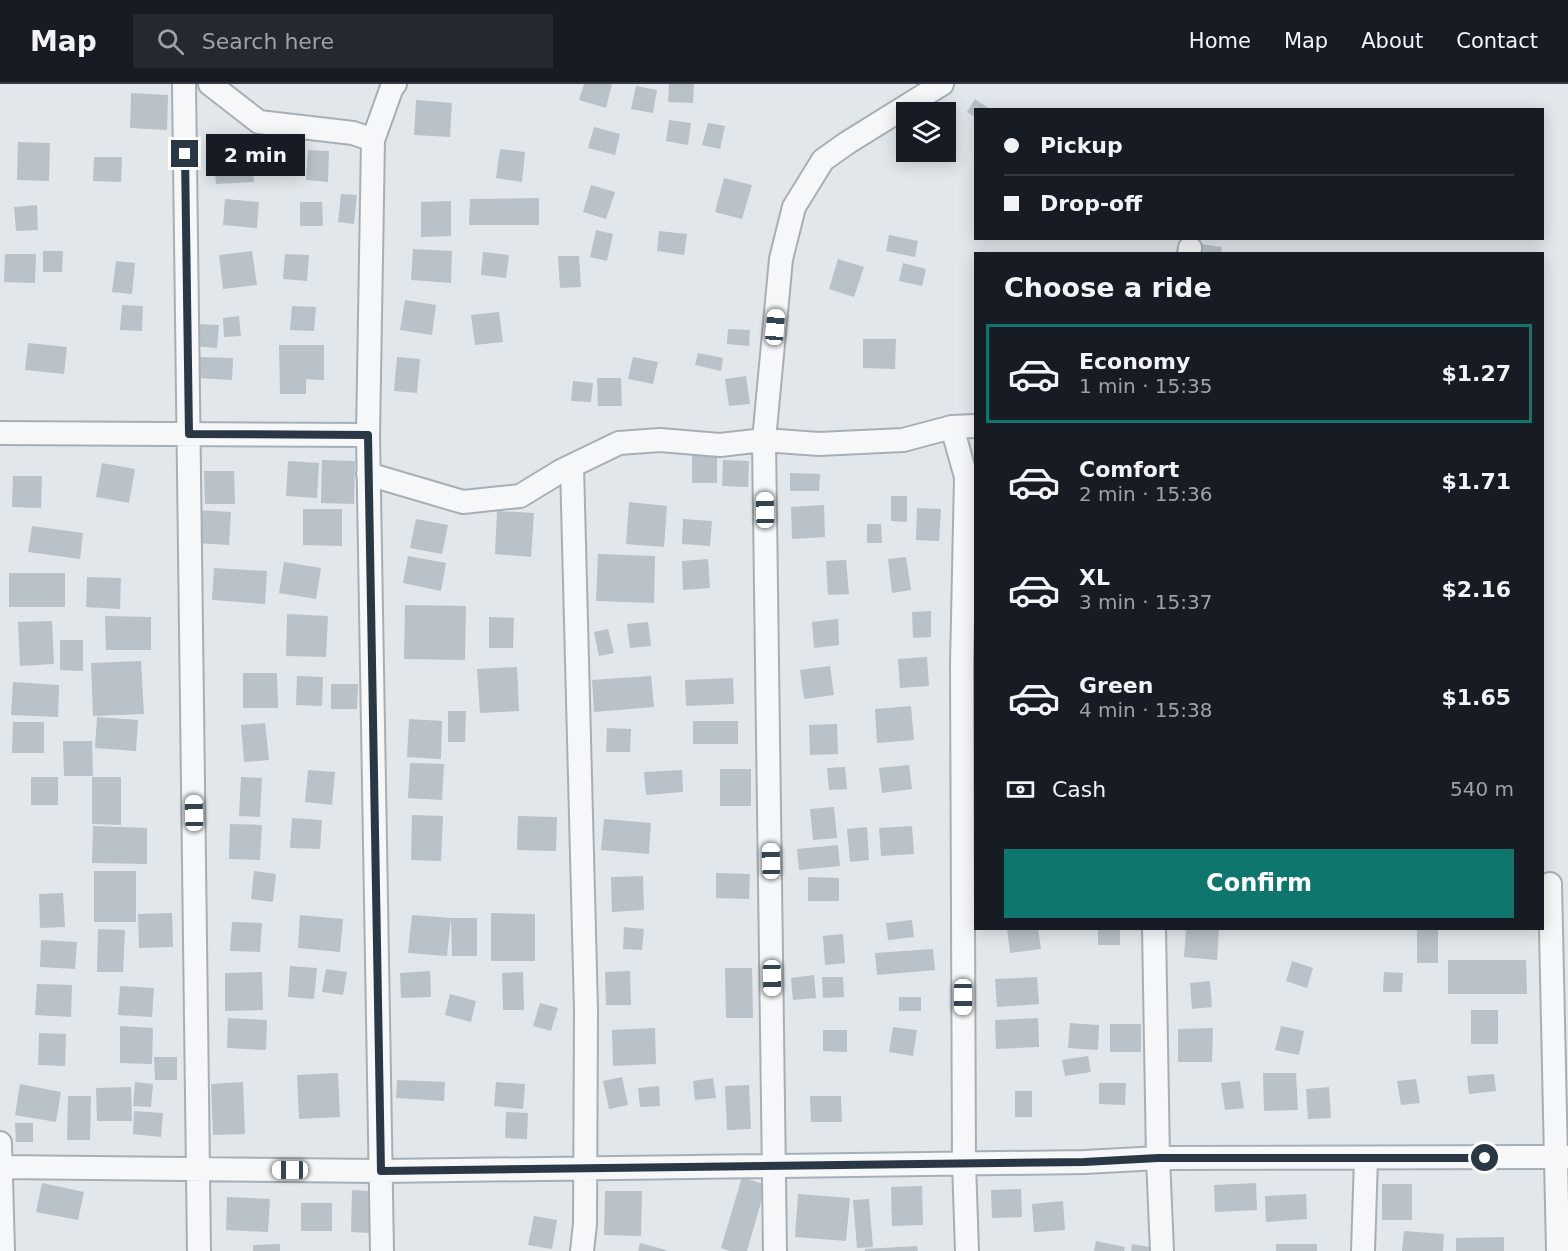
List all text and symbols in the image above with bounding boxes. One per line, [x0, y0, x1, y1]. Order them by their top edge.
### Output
search box [133, 14, 553, 68]
text: Map [30, 25, 97, 58]
icon: search [154, 25, 187, 58]
text: Search here [202, 29, 334, 54]
text: Home [1189, 29, 1251, 53]
text: Map [1284, 29, 1328, 53]
text: About [1361, 29, 1423, 53]
text: Contact [1456, 29, 1538, 53]
map controls [896, 102, 956, 162]
button: layers [896, 102, 956, 162]
callout: 2 min [206, 133, 305, 175]
text: Pickup [1040, 133, 1123, 158]
route end [171, 140, 198, 167]
text: 2 min [224, 143, 287, 167]
text: Drop-off [1040, 191, 1142, 216]
text: Choose a ride [1004, 272, 1212, 303]
car [764, 308, 786, 346]
icon: car [1007, 347, 1061, 401]
text: Economy [1079, 349, 1190, 374]
text: $1.27 [1441, 361, 1511, 386]
text: 1 min · 15:35 [1079, 374, 1213, 398]
icon: car [1007, 455, 1061, 509]
text: Comfort [1079, 457, 1179, 482]
text: $1.71 [1441, 469, 1511, 494]
text: 2 min · 15:36 [1079, 482, 1213, 506]
car [756, 492, 774, 528]
icon: car [1007, 563, 1061, 617]
text: XL [1079, 565, 1110, 590]
text: $2.16 [1441, 577, 1511, 602]
text: 3 min · 15:37 [1079, 590, 1213, 614]
icon: car [1007, 671, 1061, 725]
text: Green [1079, 673, 1153, 698]
text: $1.65 [1441, 685, 1511, 710]
text: 4 min · 15:38 [1079, 698, 1213, 722]
icon: cash [1004, 773, 1037, 806]
text: Cash [1052, 777, 1106, 802]
text: 540 m [1450, 777, 1514, 801]
car [185, 795, 203, 831]
car [762, 843, 780, 879]
button: Confirm [1004, 849, 1514, 918]
car [763, 960, 781, 996]
car [954, 979, 972, 1015]
route start [1471, 1144, 1498, 1171]
car [272, 1161, 308, 1179]

